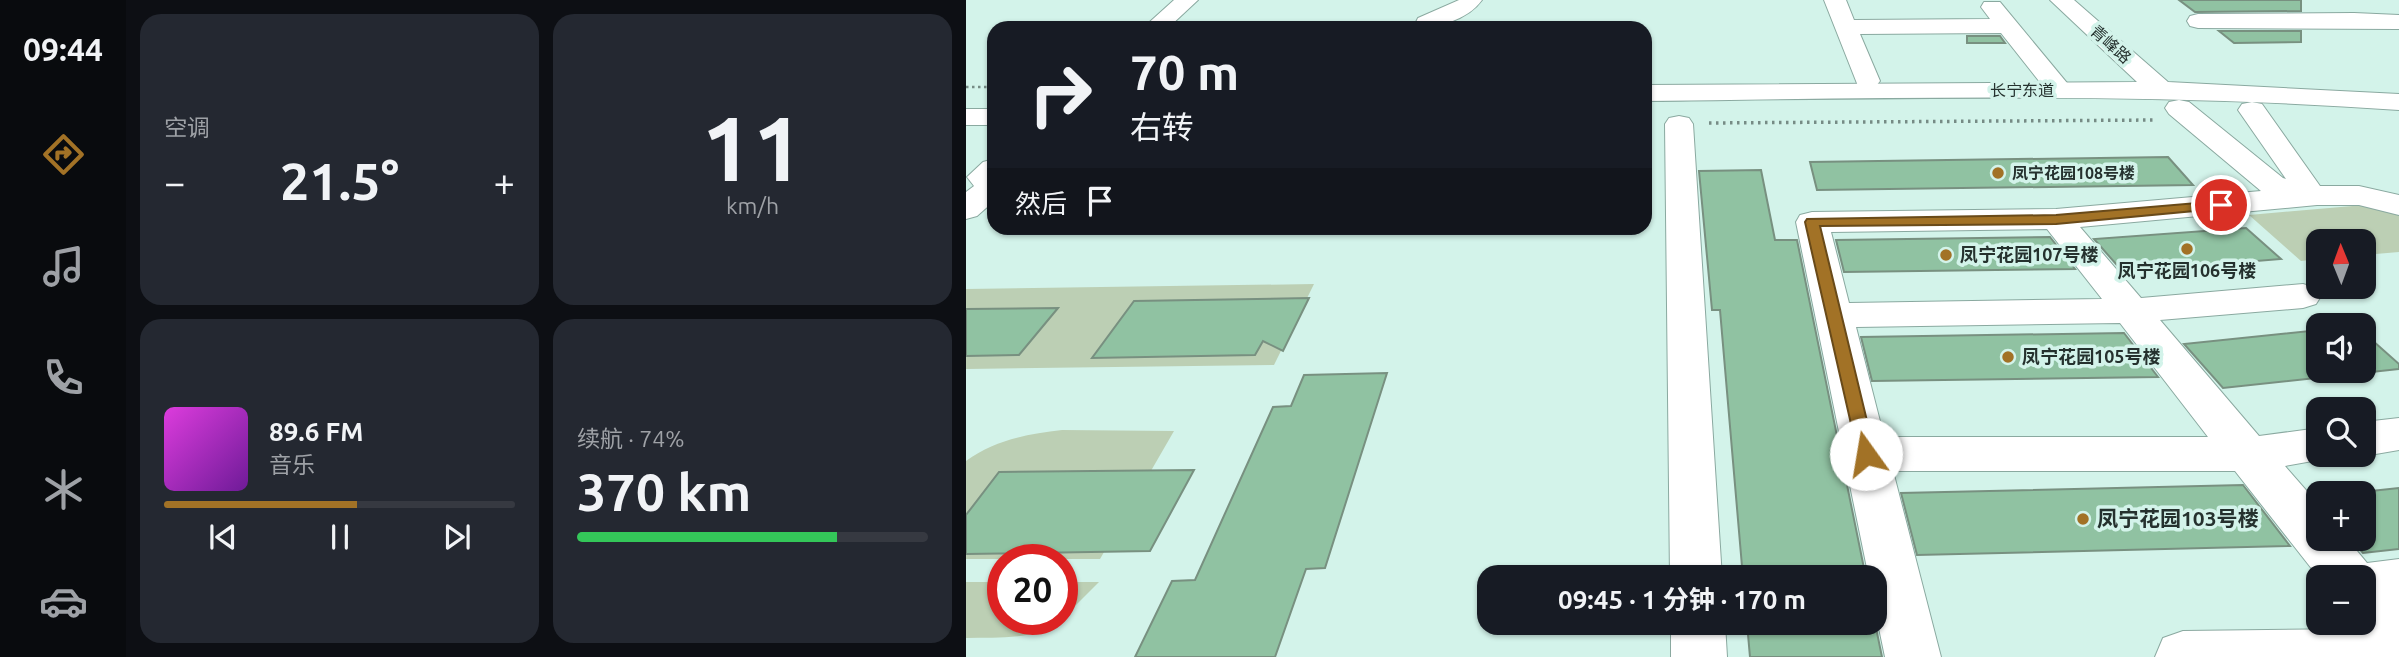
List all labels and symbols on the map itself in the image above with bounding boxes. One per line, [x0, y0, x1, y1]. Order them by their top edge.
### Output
street label: 青峰路 [2087, 21, 2135, 67]
street label: 长宁东道 [1990, 81, 2054, 99]
place label: 凤宁花园108号楼 [2012, 164, 2135, 182]
marker: 凤宁花园108号楼 [1990, 165, 2006, 181]
pin [2191, 175, 2251, 235]
north arrow [2306, 229, 2376, 299]
marker: 凤宁花园106号楼 [2179, 241, 2195, 257]
place label: 凤宁花园107号楼 [1960, 244, 2098, 264]
marker: 凤宁花园107号楼 [1938, 247, 1954, 263]
place label: 凤宁花园106号楼 [2118, 260, 2256, 280]
place label: 凤宁花园105号楼 [2022, 346, 2160, 366]
marker: 凤宁花园105号楼 [2000, 349, 2016, 365]
position arrow [1829, 417, 1903, 491]
place label: 凤宁花园103号楼 [2097, 506, 2259, 530]
marker: 凤宁花园103号楼 [2075, 511, 2091, 527]
speed limit sign: 20 [987, 544, 1078, 635]

